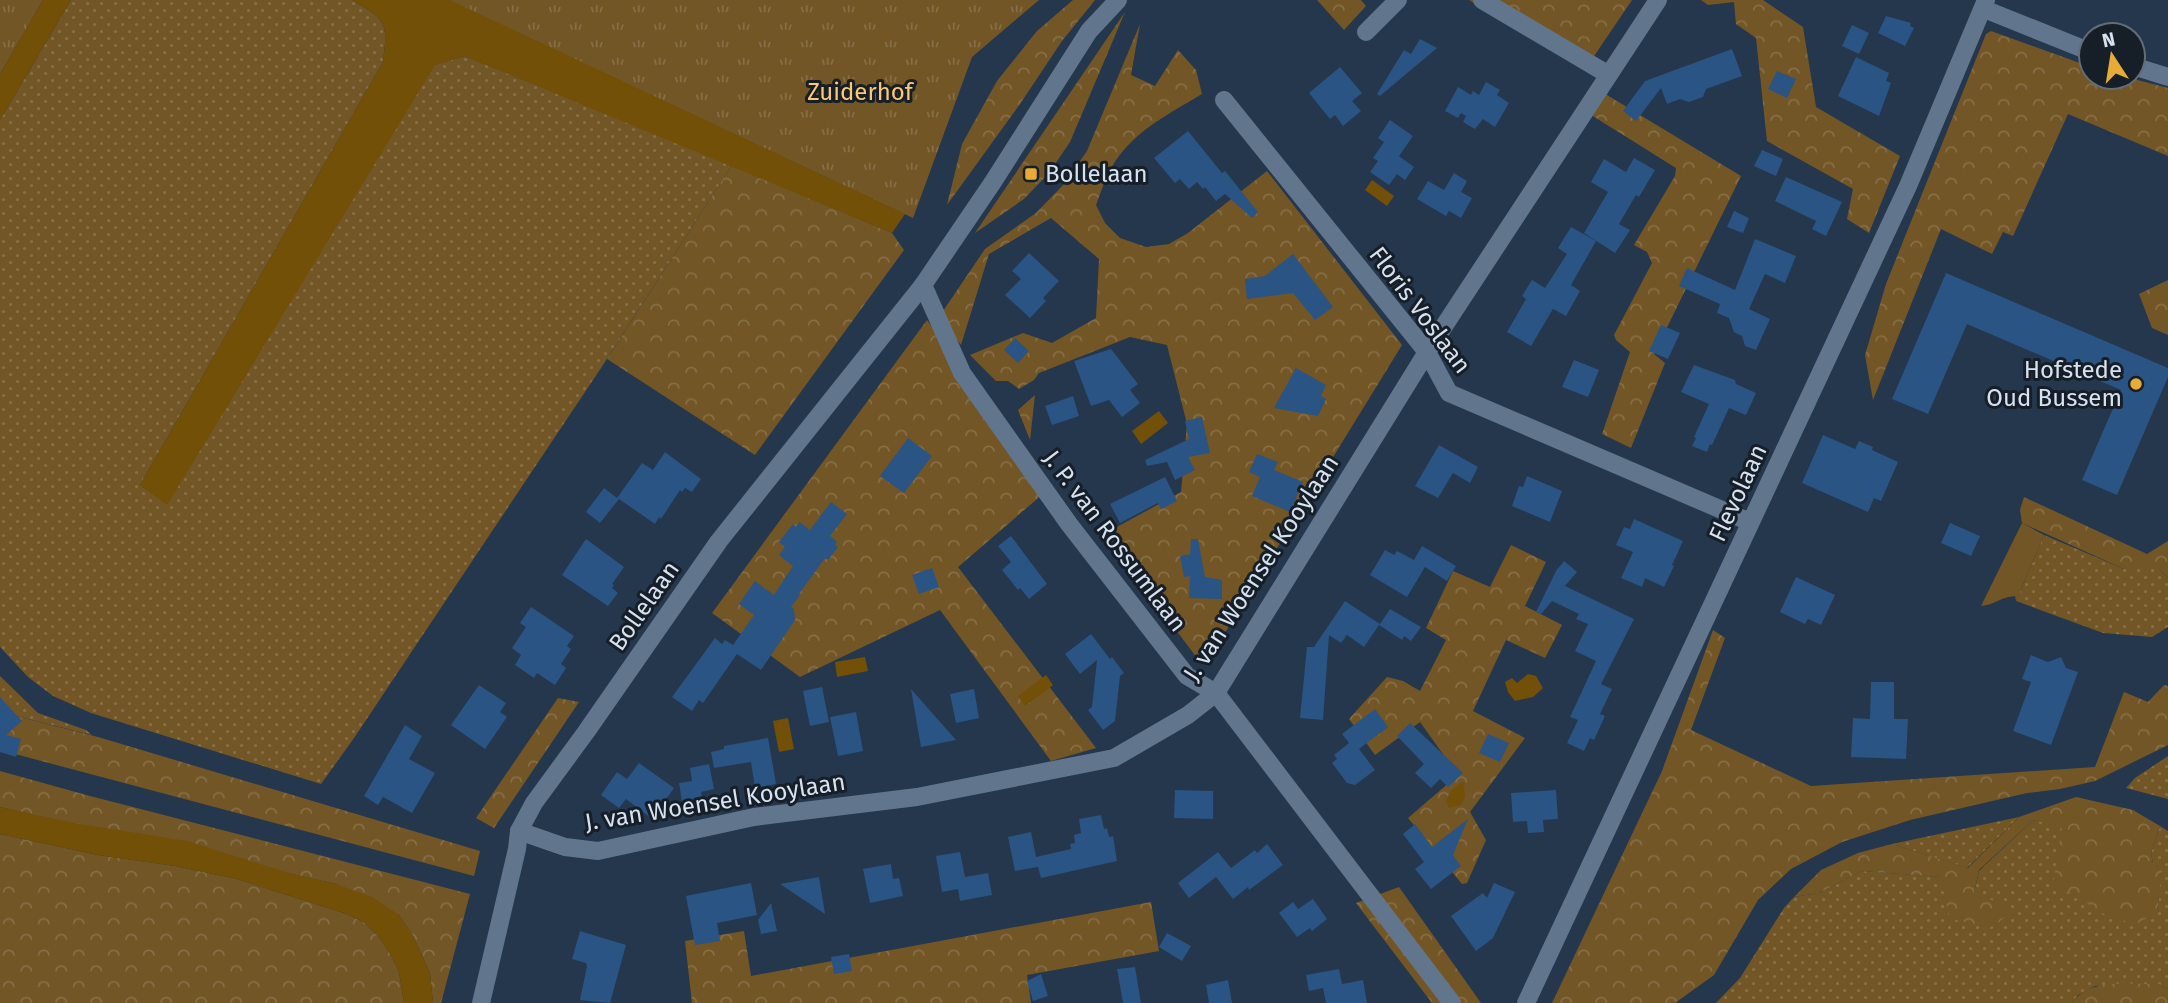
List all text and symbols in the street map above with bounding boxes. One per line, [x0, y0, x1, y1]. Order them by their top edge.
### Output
north arrow [2077, 21, 2147, 91]
text: N [2100, 27, 2117, 52]
park label: Zuiderhof [807, 78, 915, 106]
place label: Bollelaan [1045, 160, 1148, 188]
marker: Bollelaan [1023, 166, 1039, 182]
street label: Floris Voslaan [1363, 241, 1477, 379]
place label: Hofstede Oud Bussem [1986, 356, 2122, 412]
marker: Hofstede Oud Bussem [2128, 376, 2144, 392]
street label: Flevolaan [1703, 440, 1773, 546]
street label: J. P. van Rossumlaan [1038, 445, 1192, 637]
street label: J. van Woensel Kooylaan [1178, 450, 1344, 686]
street label: Bollelaan [603, 556, 685, 656]
street label: J. van Woensel Kooylaan [583, 768, 847, 836]

